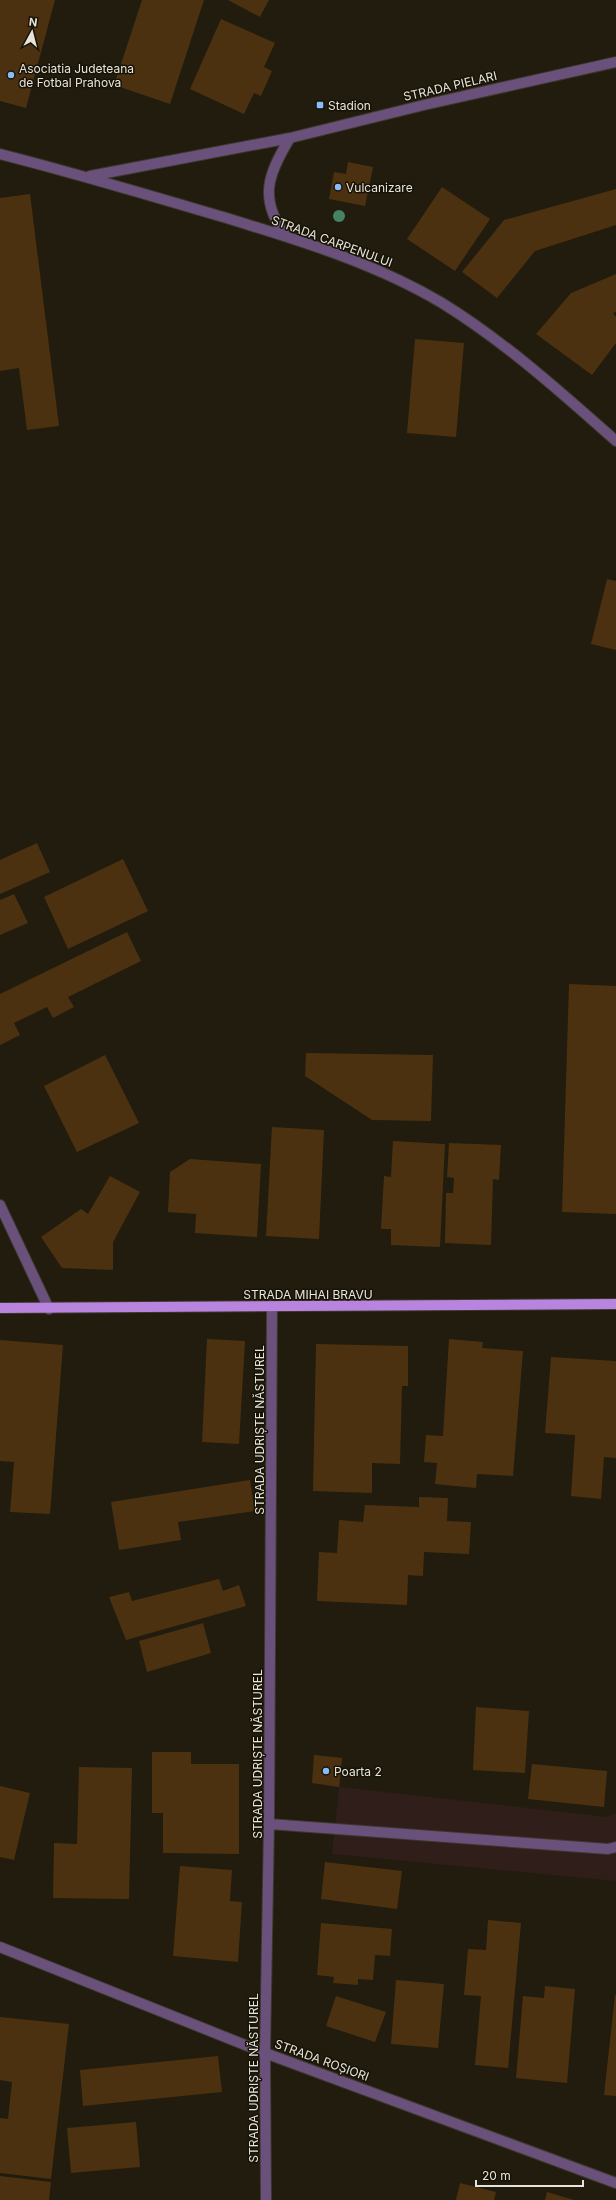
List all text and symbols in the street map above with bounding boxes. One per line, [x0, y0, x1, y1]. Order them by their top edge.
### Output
north arrow [12, 12, 52, 52]
text: N [28, 15, 38, 30]
place label: Asociatia Judeteana de Fotbal Prahova [19, 61, 134, 90]
street label: STRADA PIELARI [402, 68, 498, 104]
marker: Asociatia Judeteana de Fotbal Prahova [6, 70, 16, 80]
place label: Stadion [328, 98, 371, 113]
marker: Stadion [315, 100, 325, 110]
place label: Vulcanizare [346, 180, 413, 195]
marker: Vulcanizare [333, 182, 343, 192]
street label: STRADA CARPENULUI [269, 212, 395, 270]
street label: STRADA MIHAI BRAVU [243, 1287, 373, 1302]
street label: STRADA UDRIȘTE NĂSTUREL [252, 1345, 267, 1515]
street label: STRADA UDRIȘTE NĂSTUREL [250, 1669, 265, 1839]
place label: Poarta 2 [334, 1764, 382, 1779]
marker: Poarta 2 [321, 1766, 331, 1776]
street label: STRADA UDRIȘTE NĂSTUREL [246, 1993, 261, 2163]
street label: STRADA ROȘIORI [273, 2036, 371, 2084]
scale bar [476, 2162, 583, 2188]
text: 20 m [482, 2168, 511, 2183]

